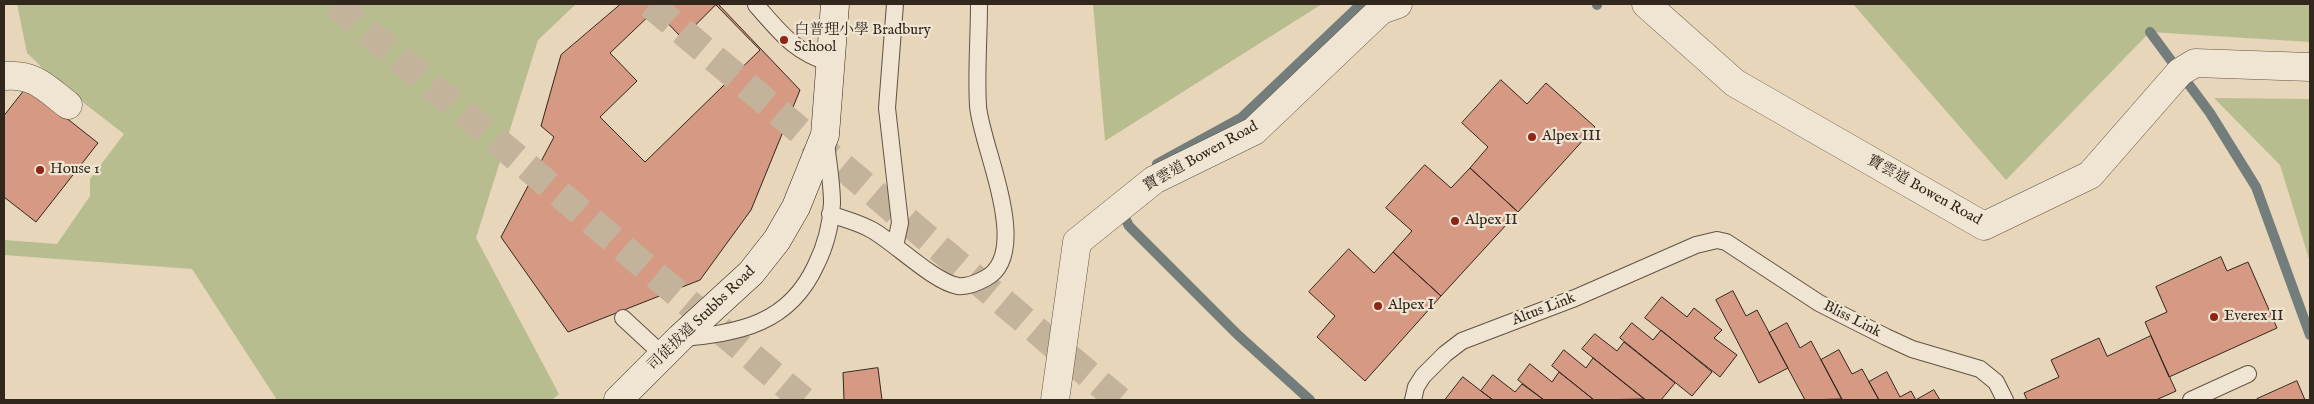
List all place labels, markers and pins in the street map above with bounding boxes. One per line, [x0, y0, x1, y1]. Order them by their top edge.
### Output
place label: 白普理小學 Bradbury School [794, 22, 931, 57]
marker: 白普理小學 Bradbury School [778, 34, 790, 46]
place label: Alpex III [1542, 128, 1601, 146]
marker: Alpex III [1526, 131, 1538, 143]
place label: House 1 [50, 161, 99, 179]
marker: House 1 [34, 164, 46, 176]
place label: Alpex II [1465, 212, 1518, 230]
marker: Alpex II [1449, 215, 1461, 227]
place label: Alpex I [1388, 297, 1434, 315]
marker: Alpex I [1372, 300, 1384, 312]
place label: Everex II [2224, 308, 2284, 326]
marker: Everex II [2208, 311, 2220, 323]

